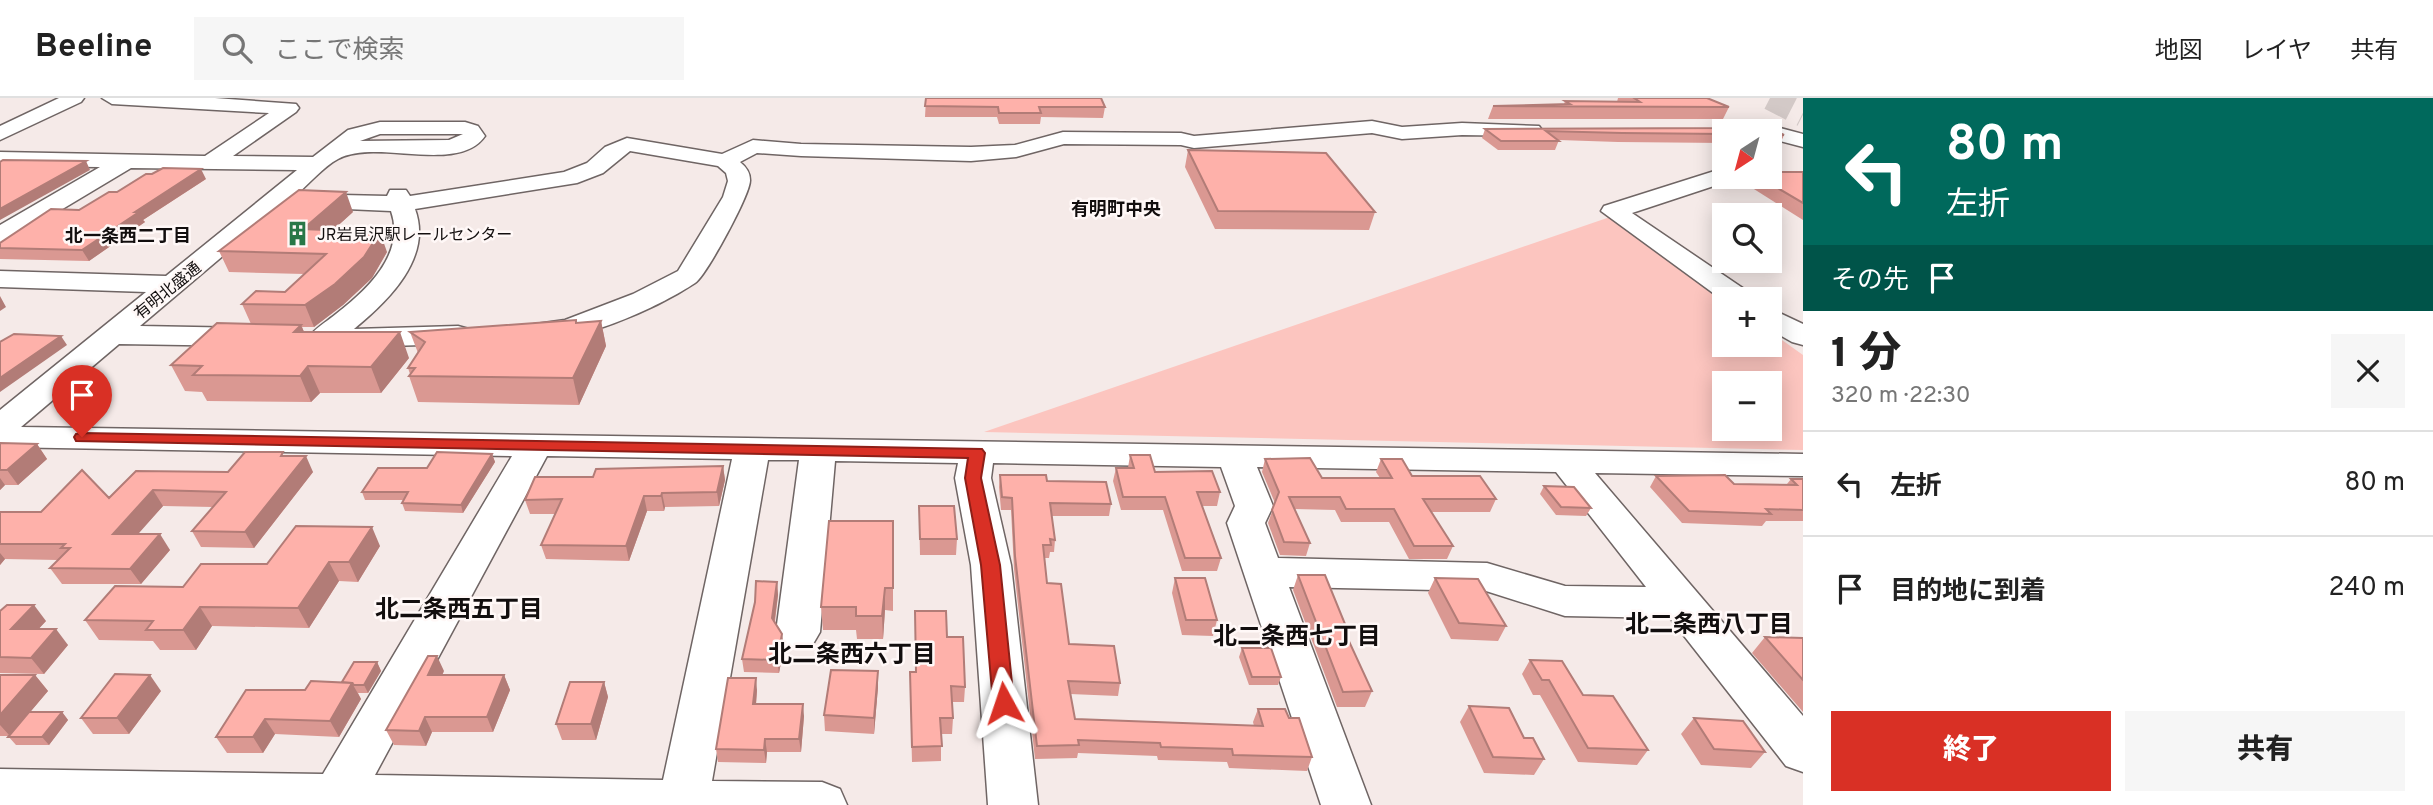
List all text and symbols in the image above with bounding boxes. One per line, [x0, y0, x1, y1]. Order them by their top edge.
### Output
search box [194, 17, 684, 80]
text: Beeline [35, 27, 152, 69]
icon: search [218, 29, 256, 67]
text: ここで検索 [274, 35, 404, 68]
text: 地図 [2155, 37, 2203, 67]
text: レイヤ [2241, 37, 2312, 67]
text: 共有 [2350, 37, 2398, 67]
text: 80 m [1946, 116, 2063, 178]
north arrow [1712, 119, 1782, 189]
map controls [1712, 119, 1782, 441]
icon: left [1831, 126, 1922, 217]
text: 左折 [1946, 186, 2010, 226]
district label: 有明町中央 [1071, 199, 1161, 222]
button: search [1712, 203, 1782, 273]
building icon: JR岩見沢駅レールセンター [283, 220, 311, 248]
district label: 北一条西二丁目 [65, 226, 191, 249]
place label: JR岩見沢駅レールセンター [317, 226, 512, 246]
street label: 有明北盛通 [131, 259, 206, 325]
icon: arrive [1923, 259, 1961, 297]
text: その先 [1831, 265, 1909, 298]
button: + [1712, 287, 1782, 357]
text: 1 分 [1831, 329, 1901, 382]
button: close [2331, 334, 2405, 408]
pin [52, 365, 112, 437]
button: − [1712, 371, 1782, 441]
icon: arrive [63, 376, 101, 414]
text: 320 m · 22:30 [1831, 382, 1971, 411]
icon: left [1831, 465, 1869, 503]
text: 80 m [2345, 467, 2405, 500]
text: 左折 [1890, 471, 1942, 504]
icon: arrive [1831, 570, 1869, 608]
text: 240 m [2328, 572, 2405, 605]
text: 目的地に到着 [1890, 576, 2046, 609]
district label: 北二条西五丁目 [375, 596, 543, 626]
district label: 北二条西八丁目 [1625, 611, 1793, 641]
district label: 北二条西七丁目 [1213, 623, 1381, 653]
district label: 北二条西六丁目 [768, 641, 936, 671]
position arrow [967, 666, 1041, 740]
button: 終了 [1831, 711, 2111, 791]
button: 共有 [2125, 711, 2405, 791]

